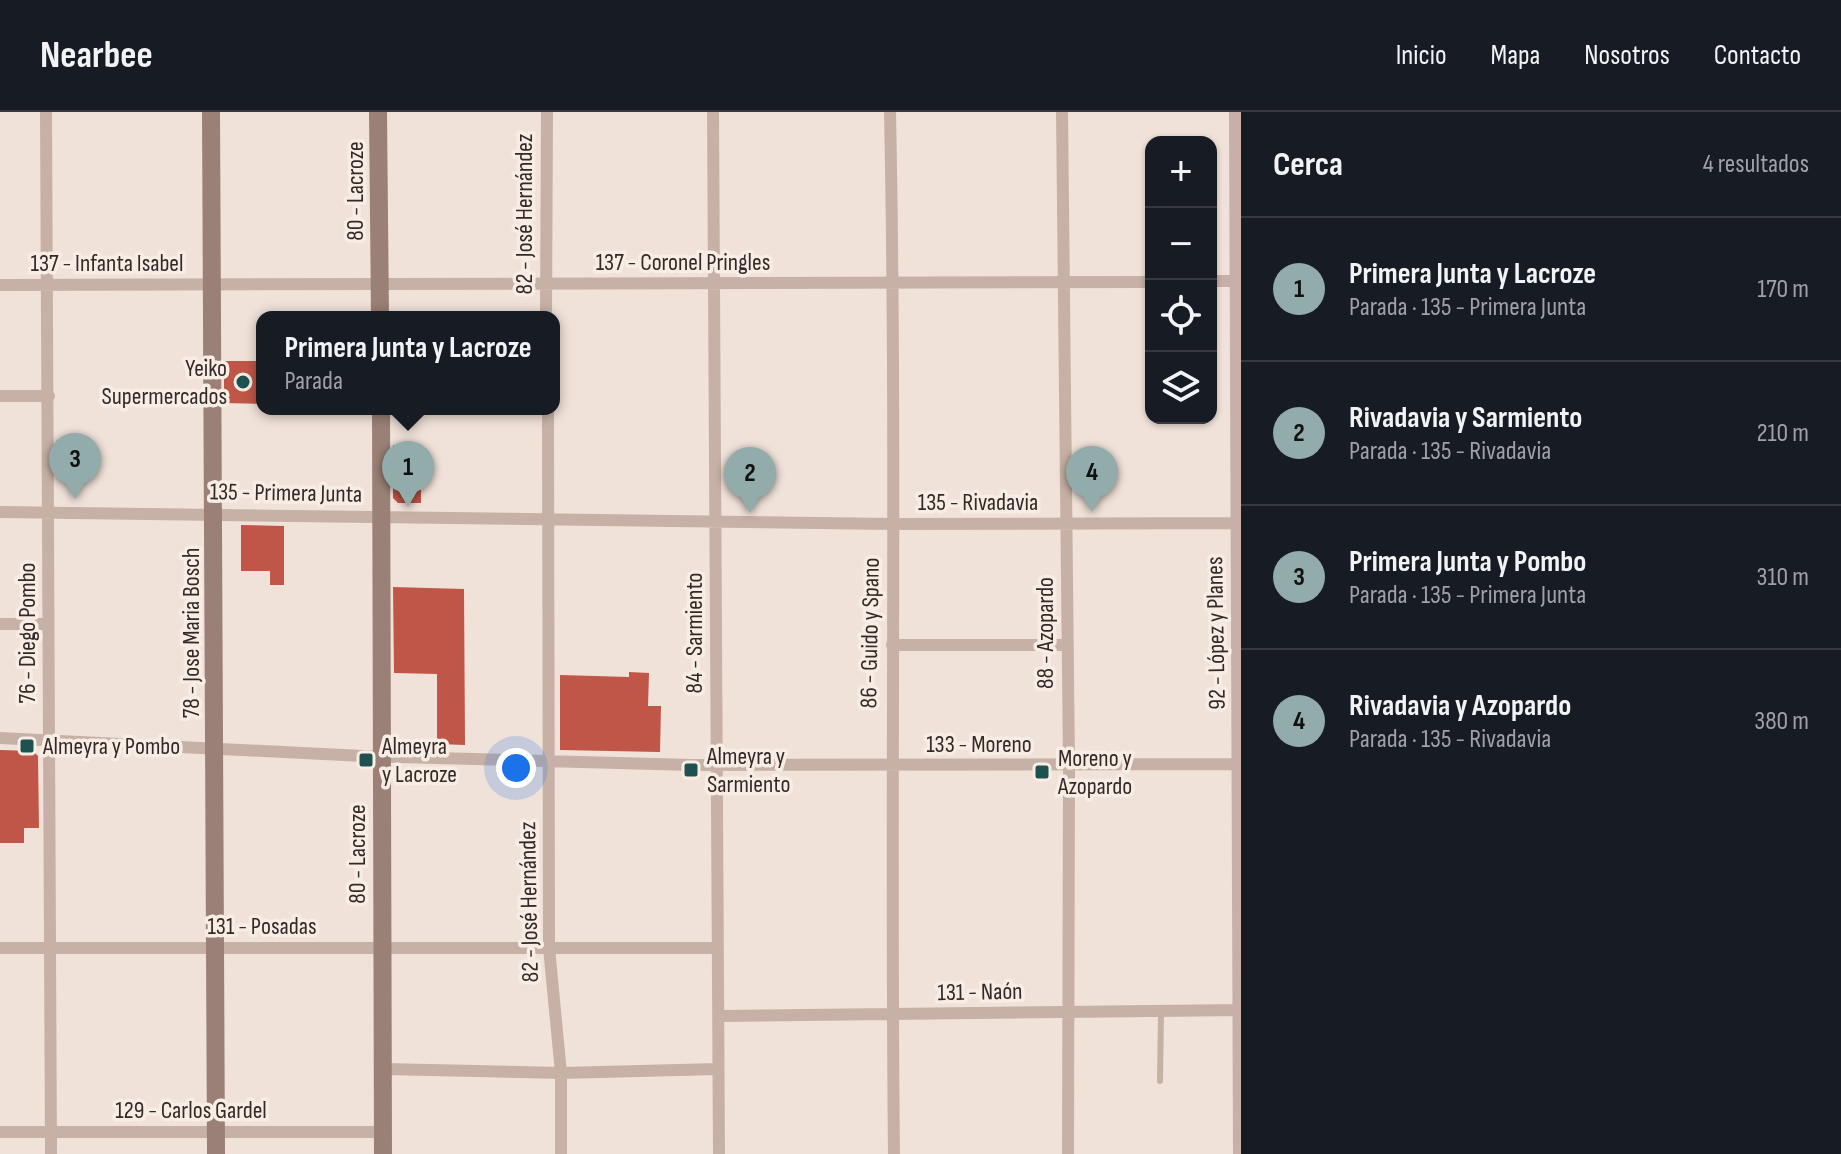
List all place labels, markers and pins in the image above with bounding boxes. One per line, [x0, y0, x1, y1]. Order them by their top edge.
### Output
place label: Yeiko Supermercados [102, 354, 227, 411]
marker: Yeiko Supermercados [234, 373, 252, 391]
pin: 3 [49, 433, 101, 499]
pin: 1 [382, 441, 434, 507]
pin: 4 [1066, 446, 1118, 512]
pin: 2 [724, 447, 776, 513]
place label: Almeyra y Pombo [42, 732, 180, 761]
place label: Almeyra y Lacroze [381, 732, 457, 789]
marker: Almeyra y Pombo [18, 737, 36, 755]
place label: Almeyra y Sarmiento [706, 742, 790, 799]
place label: Moreno y Azopardo [1057, 744, 1132, 801]
marker: Almeyra y Lacroze [357, 751, 375, 769]
marker: Almeyra y Sarmiento [682, 761, 700, 779]
marker: Moreno y Azopardo [1033, 763, 1051, 781]

